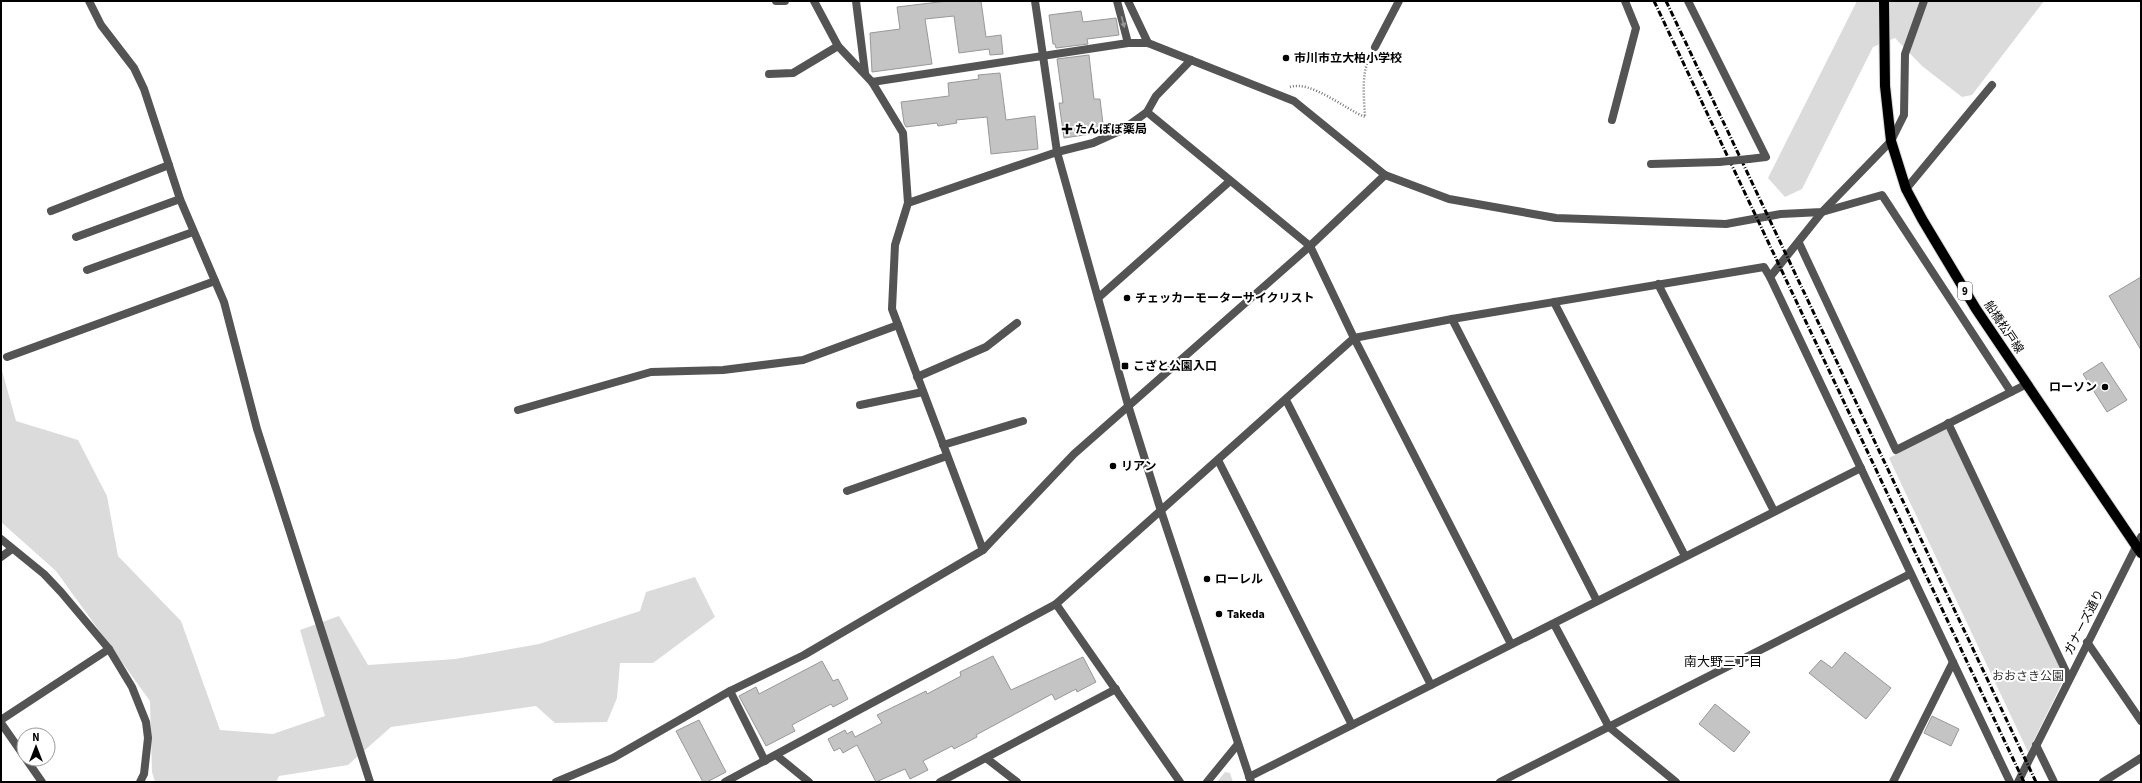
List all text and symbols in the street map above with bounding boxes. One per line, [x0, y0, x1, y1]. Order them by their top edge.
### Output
one-way arrow [1120, 16, 1126, 28]
place label: 市川市立大柏小学校 [1294, 50, 1402, 67]
marker: 市川市立大柏小学校 [1281, 53, 1291, 63]
place label: たんぽぽ薬局 [1075, 121, 1147, 138]
marker: たんぽぽ薬局 [1062, 124, 1072, 134]
road number: 9 [1958, 282, 1972, 300]
place label: チェッカーモーターサイクリスト [1135, 290, 1315, 307]
marker: チェッカーモーターサイクリスト [1122, 293, 1132, 303]
street label: 船橋松戸線 [1980, 298, 2027, 357]
place label: こざと公園入口 [1133, 358, 1217, 375]
marker: こざと公園入口 [1120, 361, 1130, 371]
place label: ローソン [2049, 379, 2097, 396]
marker: ローソン [2100, 382, 2110, 392]
place label: リアン [1121, 458, 1157, 475]
marker: リアン [1108, 461, 1118, 471]
place label: ローレル [1215, 571, 1263, 588]
marker: ローレル [1202, 574, 1212, 584]
street label: ガナーズ通り [2061, 587, 2108, 658]
place label: Takeda [1227, 606, 1265, 623]
marker: Takeda [1214, 609, 1224, 619]
district label: 南大野三丁目 [1684, 653, 1762, 671]
park label: おおさき公園 [1992, 668, 2064, 685]
north arrow [16, 727, 56, 767]
text: N [32, 730, 40, 745]

